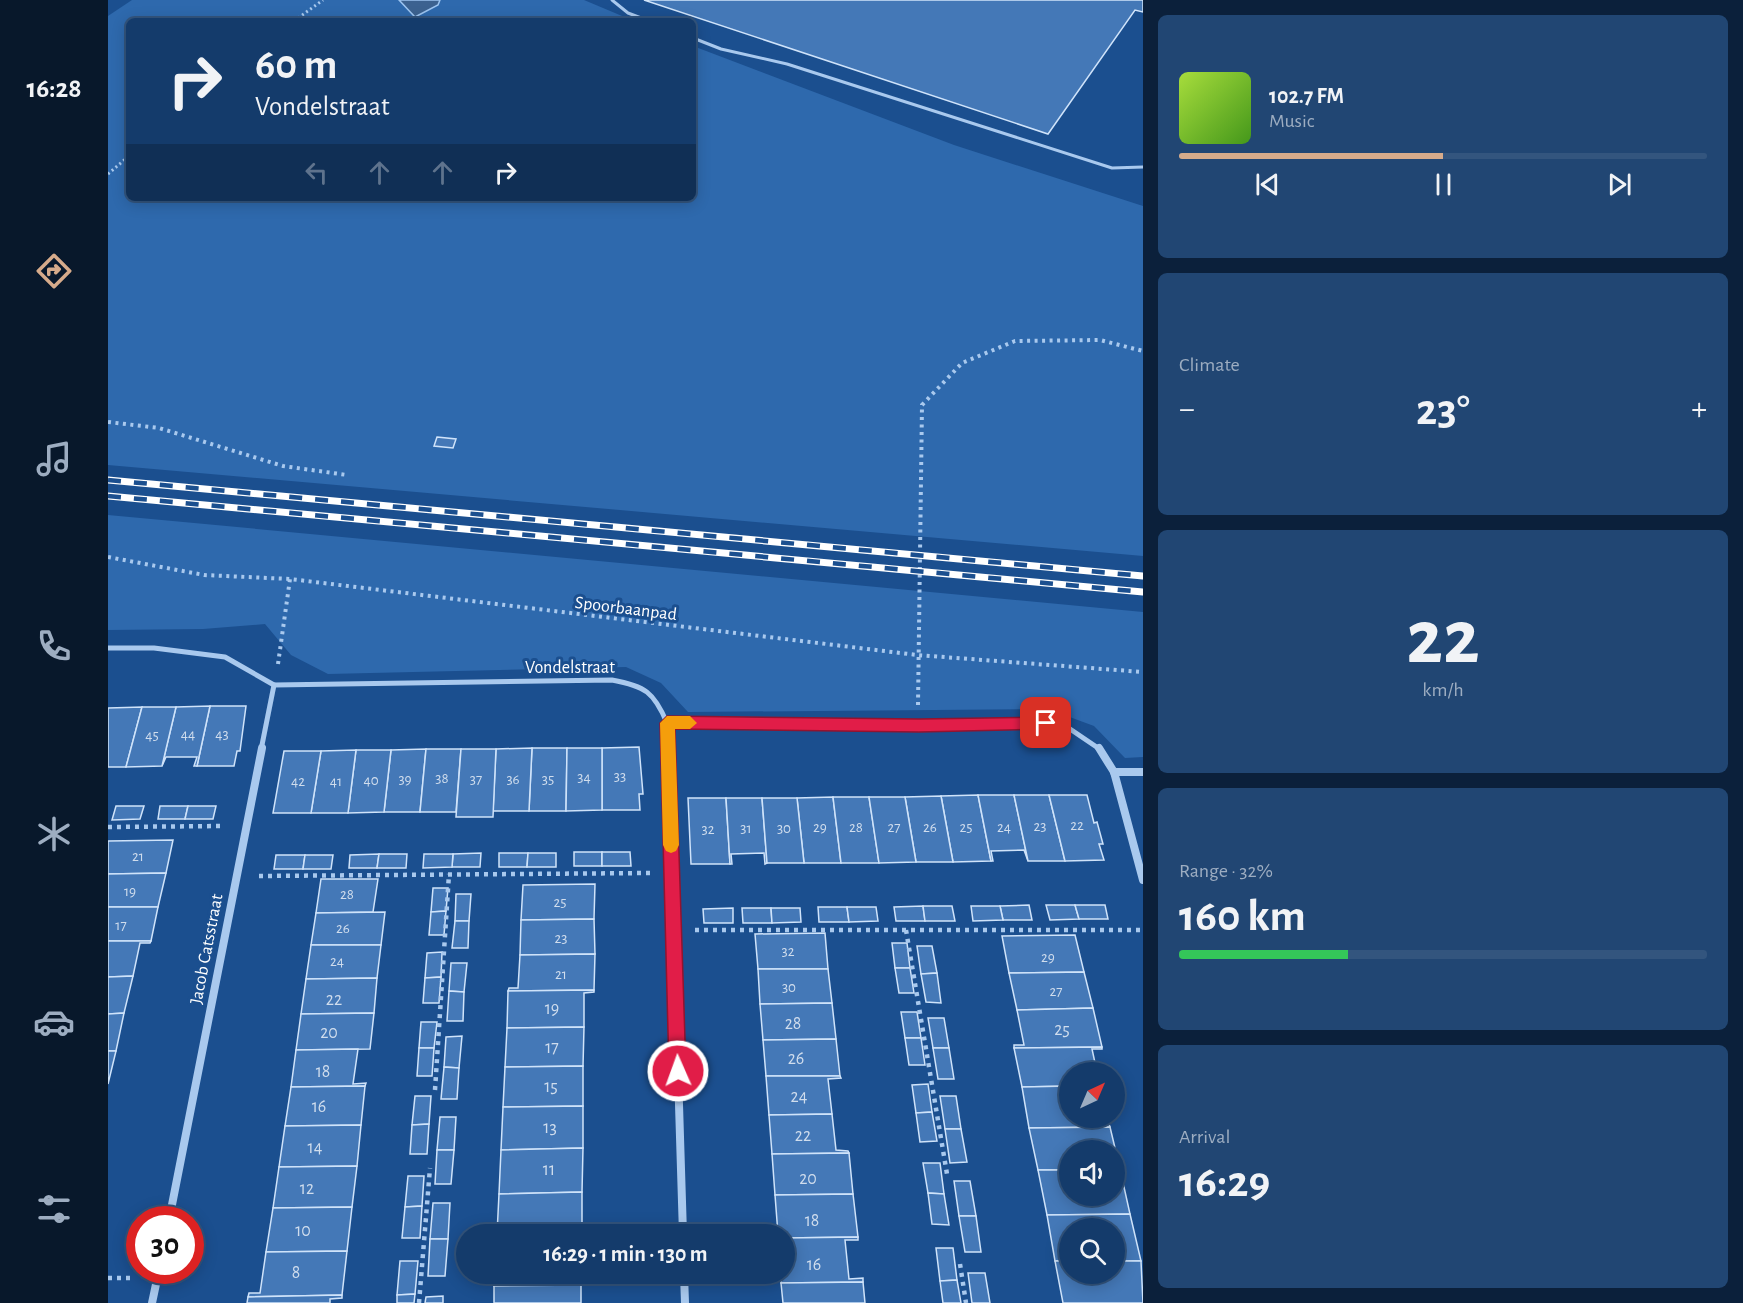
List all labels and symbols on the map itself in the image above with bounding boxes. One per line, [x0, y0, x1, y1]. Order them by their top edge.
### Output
street label: Spoorbaanpad [574, 594, 678, 624]
street label: Vondelstraat [525, 659, 615, 677]
pin [1020, 697, 1071, 748]
house number: 44 [181, 727, 195, 742]
house number: 43 [215, 727, 229, 742]
house number: 45 [145, 728, 159, 743]
house number: 33 [614, 769, 626, 784]
house number: 34 [577, 770, 591, 785]
house number: 38 [435, 771, 449, 786]
house number: 39 [398, 772, 412, 787]
house number: 37 [470, 772, 482, 787]
house number: 36 [506, 772, 520, 787]
house number: 35 [542, 772, 554, 787]
house number: 40 [363, 773, 379, 788]
house number: 42 [291, 774, 305, 789]
house number: 41 [330, 774, 342, 789]
house number: 22 [1070, 818, 1084, 833]
house number: 23 [1033, 819, 1047, 834]
house number: 29 [813, 820, 827, 835]
house number: 28 [849, 820, 863, 835]
house number: 27 [887, 820, 901, 835]
house number: 26 [923, 820, 937, 835]
house number: 25 [959, 820, 973, 835]
house number: 24 [997, 820, 1011, 835]
house number: 31 [740, 821, 752, 836]
house number: 30 [777, 821, 791, 836]
house number: 32 [701, 822, 715, 837]
house number: 21 [132, 849, 144, 864]
house number: 19 [124, 884, 136, 899]
house number: 28 [340, 887, 354, 902]
street label: Jacob Catsstraat [187, 892, 227, 1006]
house number: 25 [553, 895, 567, 910]
house number: 17 [115, 918, 127, 933]
house number: 26 [336, 921, 350, 936]
house number: 23 [554, 931, 568, 946]
house number: 32 [781, 944, 795, 959]
house number: 29 [1041, 950, 1055, 965]
house number: 24 [330, 954, 344, 969]
house number: 21 [555, 967, 567, 982]
house number: 30 [782, 980, 796, 995]
house number: 27 [1049, 984, 1063, 999]
house number: 22 [326, 991, 342, 1009]
house number: 19 [545, 1000, 559, 1018]
house number: 28 [785, 1015, 801, 1033]
house number: 25 [1054, 1021, 1070, 1039]
house number: 20 [320, 1024, 338, 1042]
house number: 17 [545, 1039, 559, 1057]
position arrow [646, 1039, 710, 1103]
house number: 26 [788, 1050, 804, 1068]
north arrow [1059, 1062, 1125, 1128]
house number: 18 [316, 1063, 330, 1081]
house number: 15 [544, 1078, 558, 1096]
house number: 24 [791, 1088, 808, 1106]
house number: 16 [312, 1098, 326, 1116]
house number: 13 [543, 1119, 557, 1137]
house number: 22 [795, 1127, 811, 1145]
house number: 14 [308, 1139, 323, 1157]
house number: 11 [543, 1161, 555, 1179]
house number: 20 [799, 1170, 817, 1188]
house number: 12 [300, 1180, 314, 1198]
speed limit sign: 30 [126, 1206, 204, 1284]
house number: 18 [805, 1212, 819, 1230]
house number: 10 [295, 1222, 311, 1240]
house number: 16 [807, 1256, 821, 1274]
house number: 8 [292, 1264, 300, 1282]

